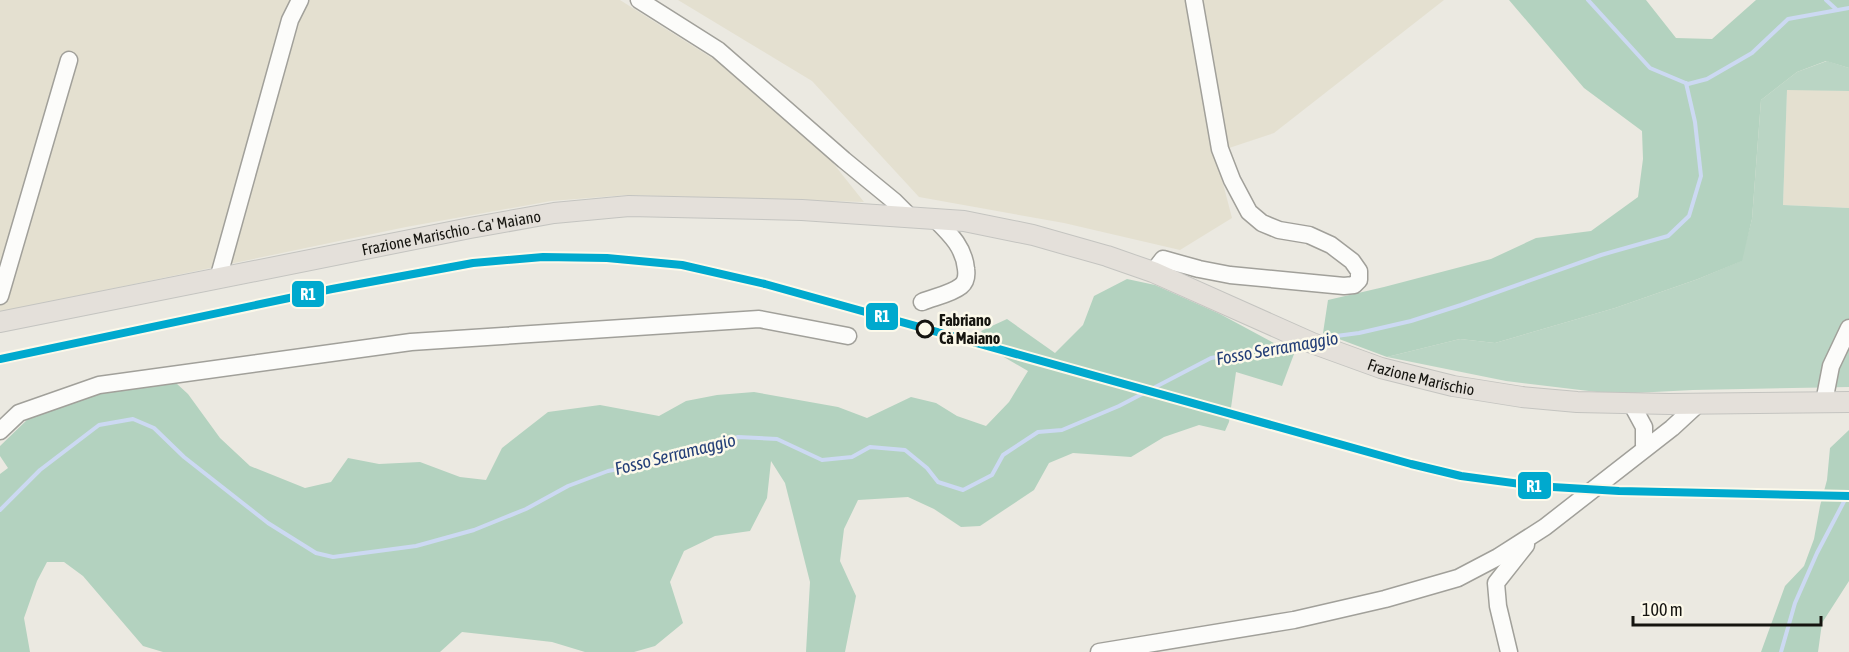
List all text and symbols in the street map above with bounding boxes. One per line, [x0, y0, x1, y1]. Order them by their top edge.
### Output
street label: Frazione Marischio - Ca' Maiano [360, 207, 542, 258]
line badge: R1 [291, 280, 325, 308]
text: R1 [300, 285, 316, 303]
line badge: R1 [865, 302, 899, 331]
text: R1 [874, 307, 890, 325]
place label: Fabriano Cà Maiano [939, 311, 1001, 347]
marker: Fabriano Cà Maiano [916, 320, 934, 338]
water label: Fosso Serramaggio [1214, 327, 1340, 369]
street label: Frazione Marischio [1365, 355, 1476, 398]
water label: Fosso Serramaggio [612, 429, 738, 479]
line badge: R1 [1517, 471, 1552, 500]
text: R1 [1526, 477, 1542, 495]
scale bar [1633, 589, 1820, 627]
text: 100 m [1642, 599, 1683, 620]

